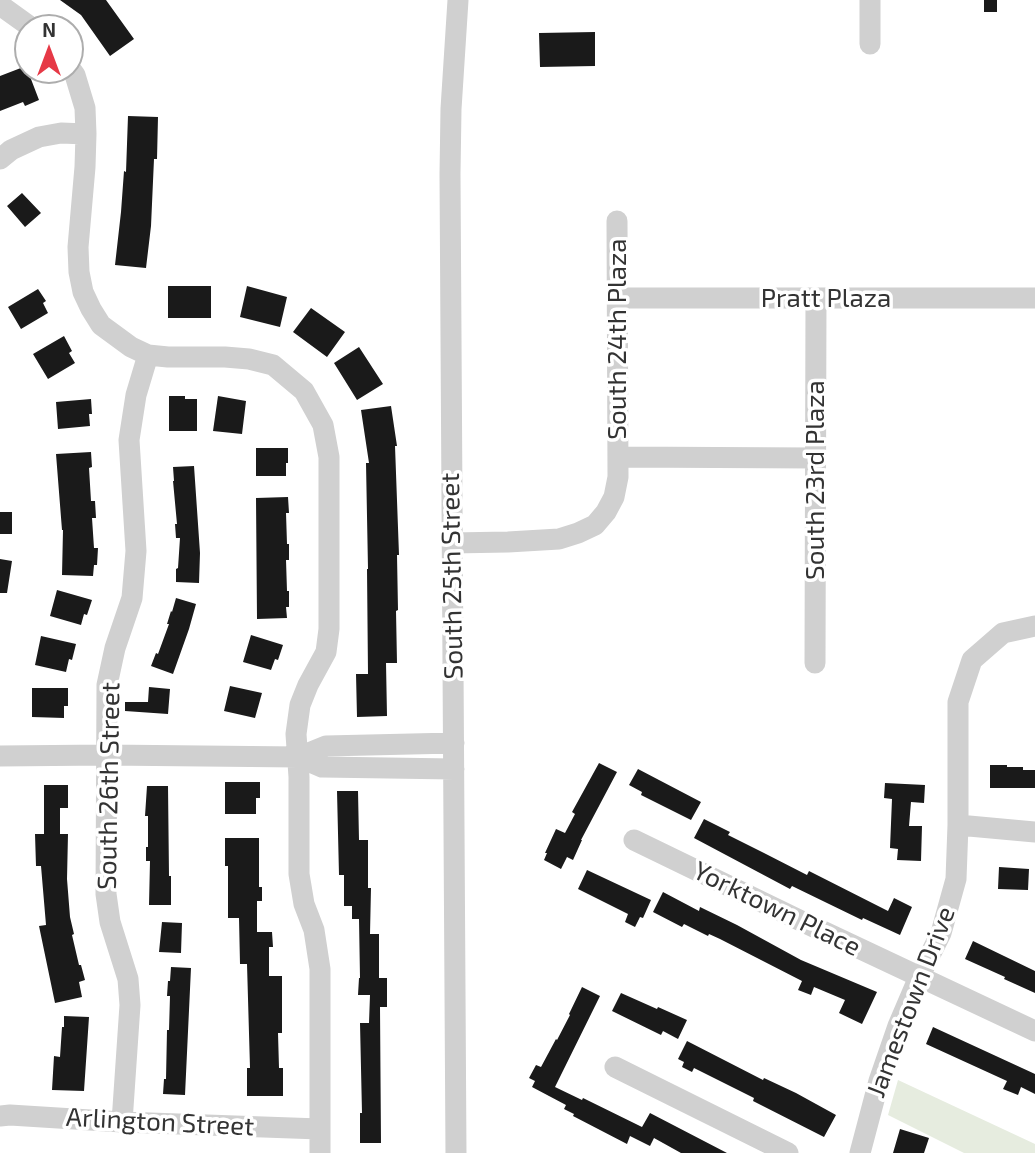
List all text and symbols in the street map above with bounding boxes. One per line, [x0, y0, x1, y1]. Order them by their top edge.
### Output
north arrow [14, 14, 84, 84]
text: N [42, 18, 56, 41]
street label: South 24th Plaza [601, 238, 633, 440]
street label: Pratt Plaza [761, 282, 891, 314]
street label: South 23rd Plaza [799, 380, 831, 580]
street label: South 25th Street [435, 472, 469, 680]
street label: South 26th Street [92, 682, 126, 890]
street label: Yorktown Place [688, 855, 866, 963]
street label: Jamestown Drive [860, 902, 962, 1102]
street label: Arlington Street [65, 1101, 255, 1143]

